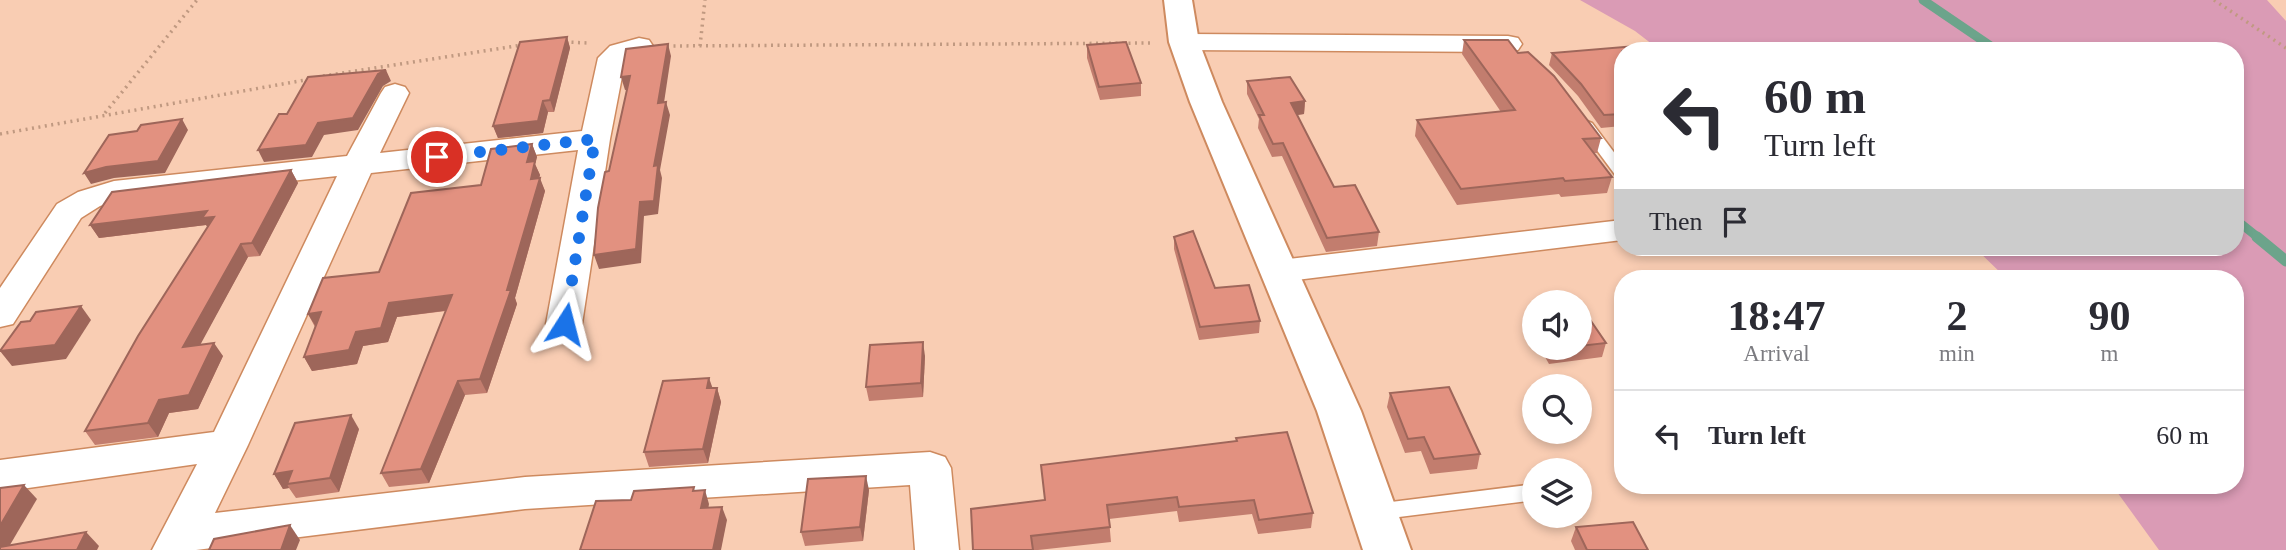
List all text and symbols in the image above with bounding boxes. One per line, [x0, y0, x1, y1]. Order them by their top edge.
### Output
text: 60 m [1764, 69, 1866, 124]
icon: left [1649, 70, 1740, 161]
pin [407, 127, 467, 187]
text: Turn left [1764, 127, 1876, 163]
icon: arrive [418, 138, 456, 176]
icon: arrive [1716, 203, 1754, 241]
text: Then [1649, 207, 1702, 236]
position arrow [528, 287, 602, 361]
map controls [1522, 290, 1592, 528]
button: sound [1522, 290, 1592, 360]
text: 18:47 [1728, 293, 1826, 339]
text: 2 [1946, 293, 1967, 339]
text: 90 [2088, 293, 2130, 339]
text: Arrival [1743, 341, 1810, 366]
text: min [1939, 341, 1975, 366]
text: m [2100, 341, 2118, 366]
button: search [1522, 374, 1592, 444]
icon: left [1649, 417, 1687, 455]
text: Turn left [1708, 421, 1806, 450]
text: 60 m [2156, 421, 2209, 450]
button: layers [1522, 458, 1592, 528]

